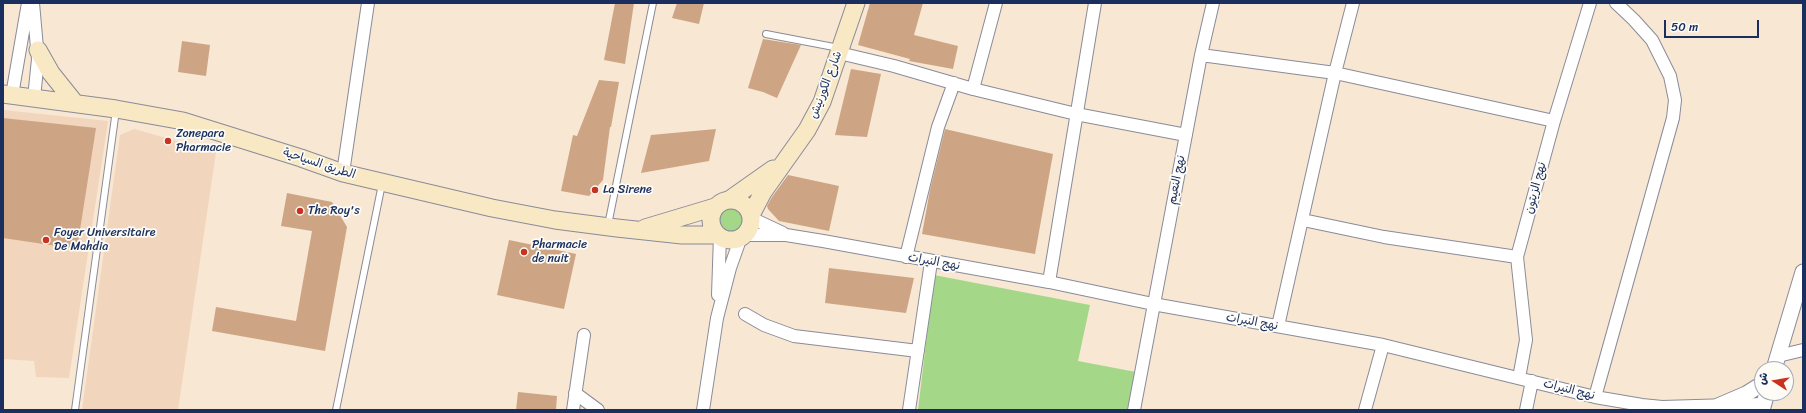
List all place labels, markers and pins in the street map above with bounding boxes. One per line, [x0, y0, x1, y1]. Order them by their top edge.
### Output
place label: Zonepara Pharmacie [176, 127, 231, 155]
marker: Zonepara Pharmacie [163, 136, 173, 146]
place label: La Sirene [603, 183, 652, 197]
marker: La Sirene [590, 185, 600, 195]
place label: The Roy's [308, 204, 360, 218]
marker: The Roy's [295, 206, 305, 216]
place label: Foyer Universitaire De Mahdia [54, 226, 156, 254]
marker: Foyer Universitaire De Mahdia [41, 235, 51, 245]
place label: Pharmacie de nuit [532, 238, 587, 266]
marker: Pharmacie de nuit [519, 247, 529, 257]

